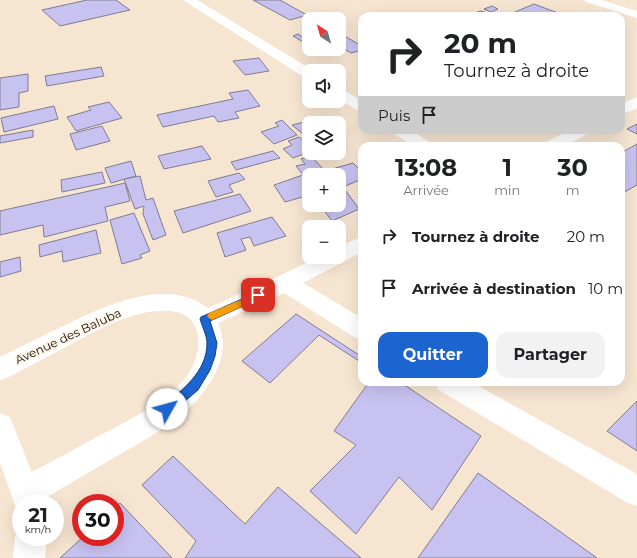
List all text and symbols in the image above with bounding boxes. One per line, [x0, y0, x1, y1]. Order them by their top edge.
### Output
north arrow [302, 12, 346, 56]
map controls [302, 12, 346, 264]
text: 20 m [444, 26, 517, 60]
icon: right [378, 28, 430, 80]
text: Tournez à droite [444, 60, 589, 82]
button: sound [302, 64, 346, 108]
icon: arrive [418, 104, 440, 126]
text: Puis [378, 106, 410, 125]
button: layers [302, 116, 346, 160]
text: 13:08 [395, 153, 457, 182]
text: 1 [503, 153, 512, 182]
text: 30 [557, 153, 588, 182]
button: + [302, 168, 346, 212]
text: Arrivée [403, 182, 449, 198]
text: min [494, 182, 520, 198]
text: m [566, 182, 580, 198]
button: − [302, 220, 346, 264]
icon: right [378, 225, 400, 247]
text: Tournez à droite [412, 227, 540, 246]
text: 20 m [567, 227, 605, 246]
icon: arrive [378, 277, 400, 299]
pin [241, 278, 275, 312]
text: Arrivée à destination [412, 279, 576, 298]
text: 10 m [588, 279, 623, 298]
icon: arrive [247, 284, 269, 306]
street label: Avenue des Baluba [13, 305, 123, 367]
button: Quitter [378, 332, 488, 378]
button: Partager [496, 332, 605, 378]
position arrow [146, 388, 188, 430]
speed limit sign: 30 [72, 494, 124, 546]
text: 21 [28, 503, 48, 527]
text: km/h [25, 523, 51, 536]

